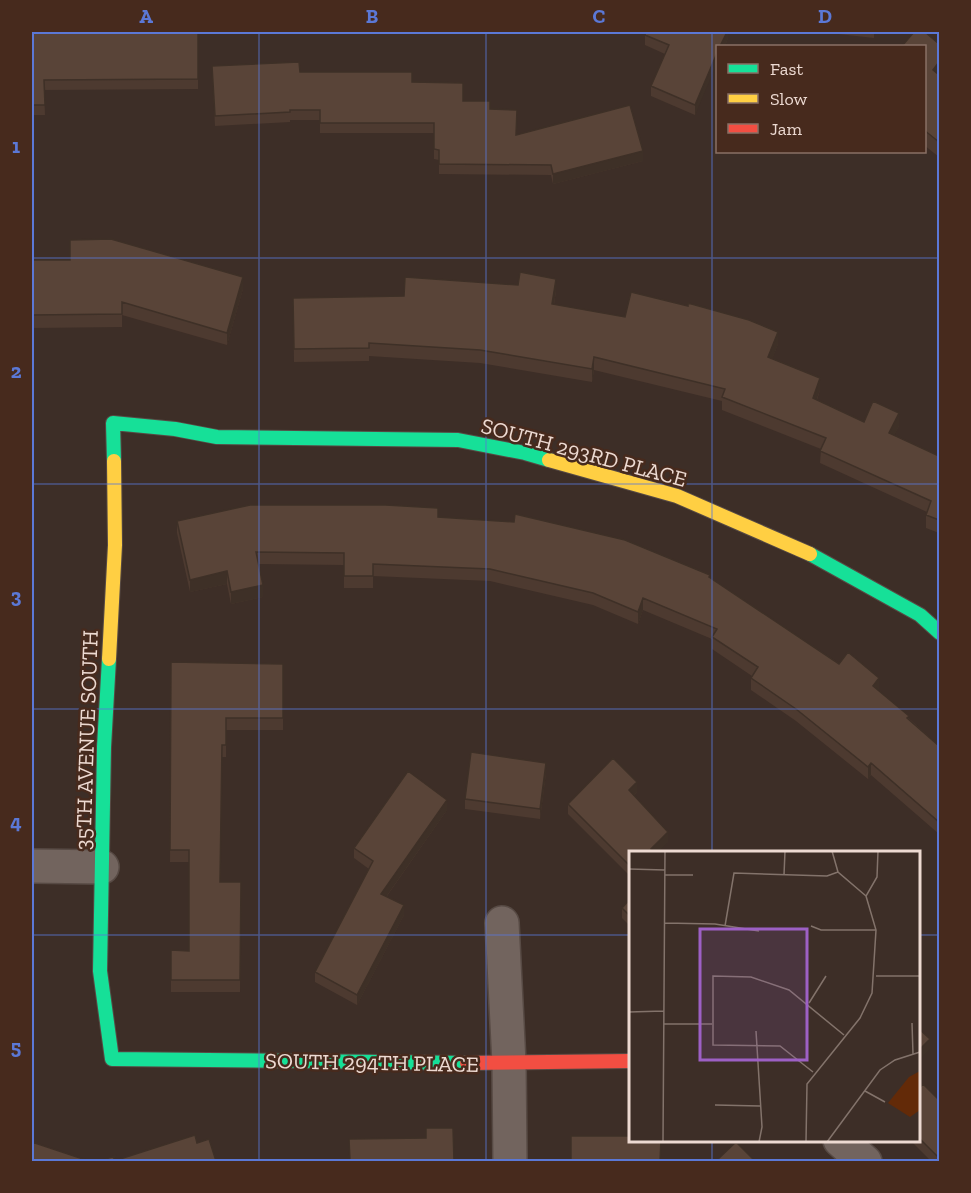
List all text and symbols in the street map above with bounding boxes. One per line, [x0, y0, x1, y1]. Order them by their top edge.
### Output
text: A [139, 4, 153, 28]
text: B [366, 4, 378, 28]
text: C [593, 4, 606, 28]
text: D [818, 4, 832, 28]
legend [716, 45, 926, 153]
text: Fast [770, 58, 803, 80]
text: Slow [770, 88, 807, 110]
text: Jam [770, 118, 802, 140]
text: 1 [12, 134, 20, 158]
text: 2 [11, 359, 22, 383]
street label: SOUTH 293RD PLACE [478, 412, 690, 493]
text: 3 [11, 584, 22, 608]
street label: 35TH AVENUE SOUTH [69, 630, 104, 850]
text: 4 [10, 810, 22, 834]
inset map [629, 851, 920, 1142]
text: 5 [11, 1035, 21, 1059]
street label: SOUTH 294TH PLACE [265, 1047, 479, 1078]

